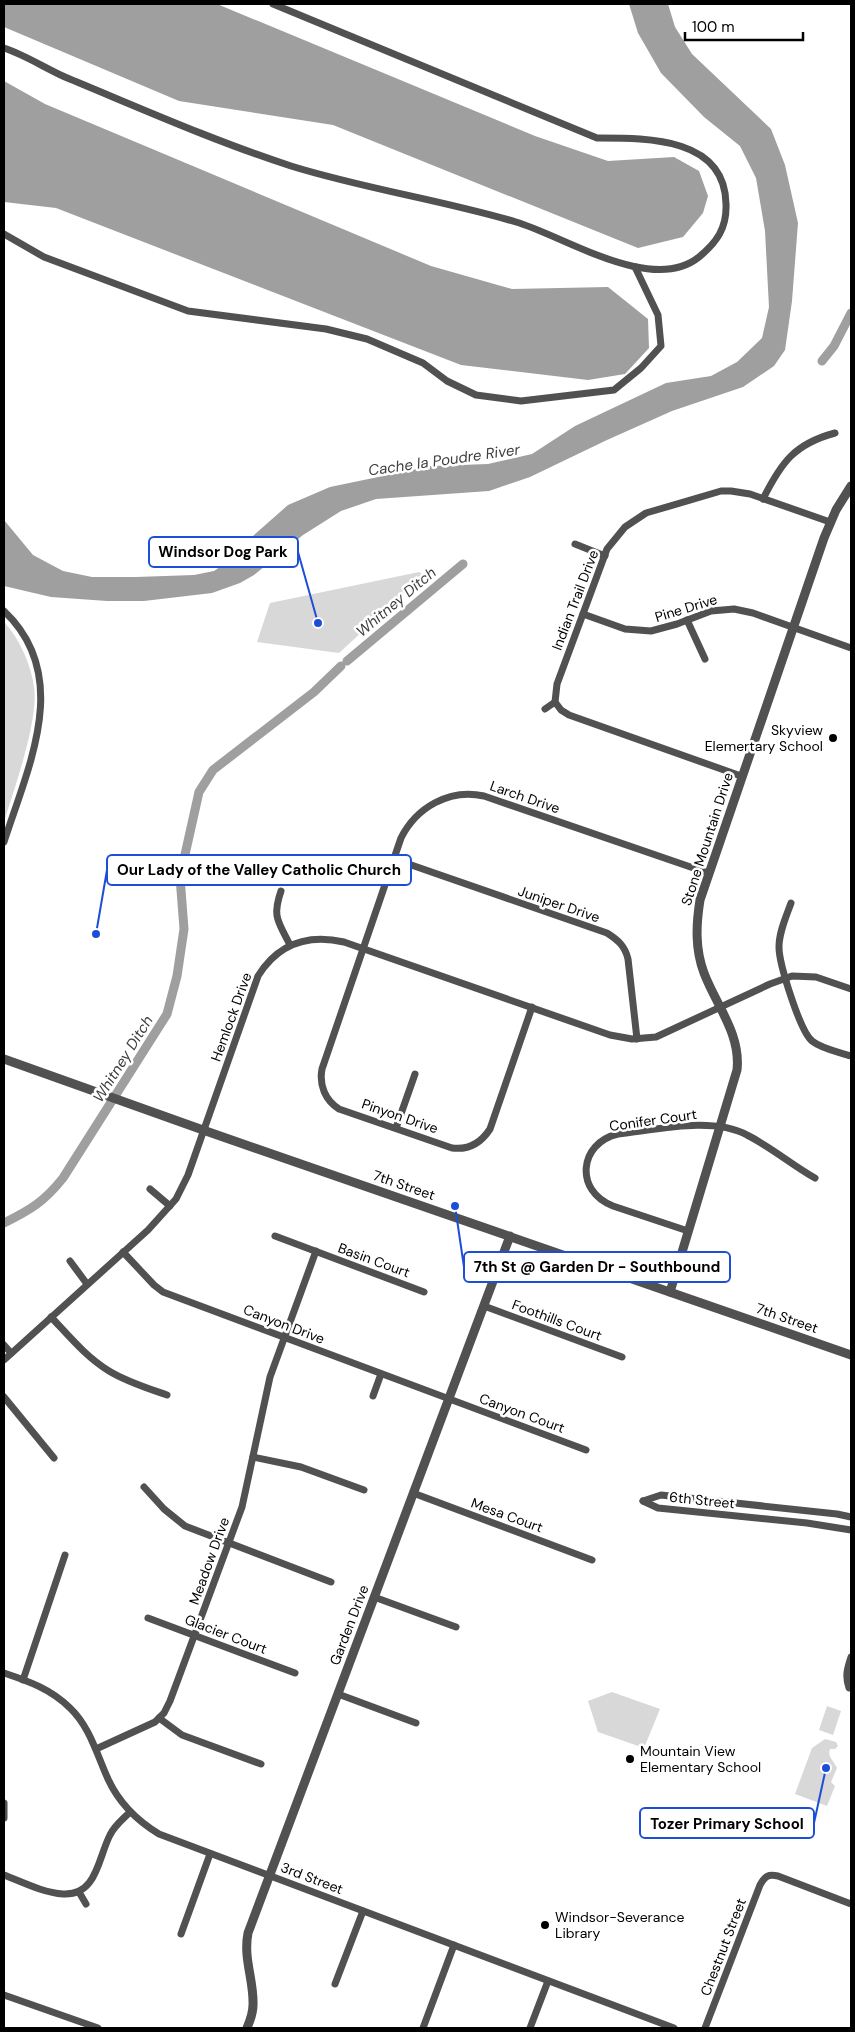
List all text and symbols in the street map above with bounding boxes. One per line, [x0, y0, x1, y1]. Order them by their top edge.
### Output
scale bar [685, 10, 802, 42]
text: 100 m [692, 17, 735, 37]
water label: Cache la Poudre River [367, 439, 522, 481]
callout: Windsor Dog Park [149, 537, 298, 567]
text: Windsor Dog Park [158, 542, 288, 562]
street label: Indian Trail Drive [548, 547, 602, 653]
water label: Whitney Ditch [352, 562, 441, 641]
street label: Pine Drive [653, 590, 719, 626]
place label: Skyview Elemertary School [705, 721, 823, 755]
marker: Skyview Elemertary School [827, 732, 839, 744]
street label: Stone Mountain Drive [677, 770, 737, 908]
street label: Larch Drive [488, 777, 562, 817]
callout: Our Lady of the Valley Catholic Church [107, 855, 411, 885]
text: Our Lady of the Valley Catholic Church [117, 860, 401, 880]
street label: Juniper Drive [516, 882, 602, 926]
street label: Hemlock Drive [207, 970, 255, 1064]
water label: Whitney Ditch [88, 1012, 158, 1106]
street label: Pinyon Drive [359, 1095, 441, 1137]
street label: Conifer Court [608, 1105, 698, 1135]
street label: 7th Street [371, 1166, 437, 1204]
street label: Basin Court [336, 1239, 412, 1281]
callout: 7th St @ Garden Dr - Southbound [464, 1252, 730, 1282]
text: 7th St @ Garden Dr - Southbound [474, 1257, 720, 1277]
street label: Foothills Court [510, 1295, 604, 1345]
street label: 7th Street [754, 1299, 820, 1337]
street label: Canyon Drive [241, 1300, 327, 1348]
street label: Canyon Court [477, 1389, 567, 1437]
street label: 6th Street [668, 1488, 736, 1512]
street label: Mesa Court [469, 1494, 545, 1536]
street label: Meadow Drive [185, 1515, 233, 1607]
street label: Garden Drive [325, 1582, 373, 1668]
street label: Glacier Court [182, 1610, 270, 1658]
place label: Mountain View Elementary School [640, 1742, 761, 1776]
marker: Mountain View Elementary School [624, 1753, 636, 1765]
callout: Tozer Primary School [640, 1808, 814, 1838]
text: Tozer Primary School [650, 1814, 804, 1834]
street label: 3rd Street [278, 1858, 346, 1898]
street label: Chestnut Street [696, 1896, 750, 1998]
place label: Windsor-Severance Library [555, 1908, 684, 1942]
marker: Windsor-Severance Library [539, 1919, 551, 1931]

